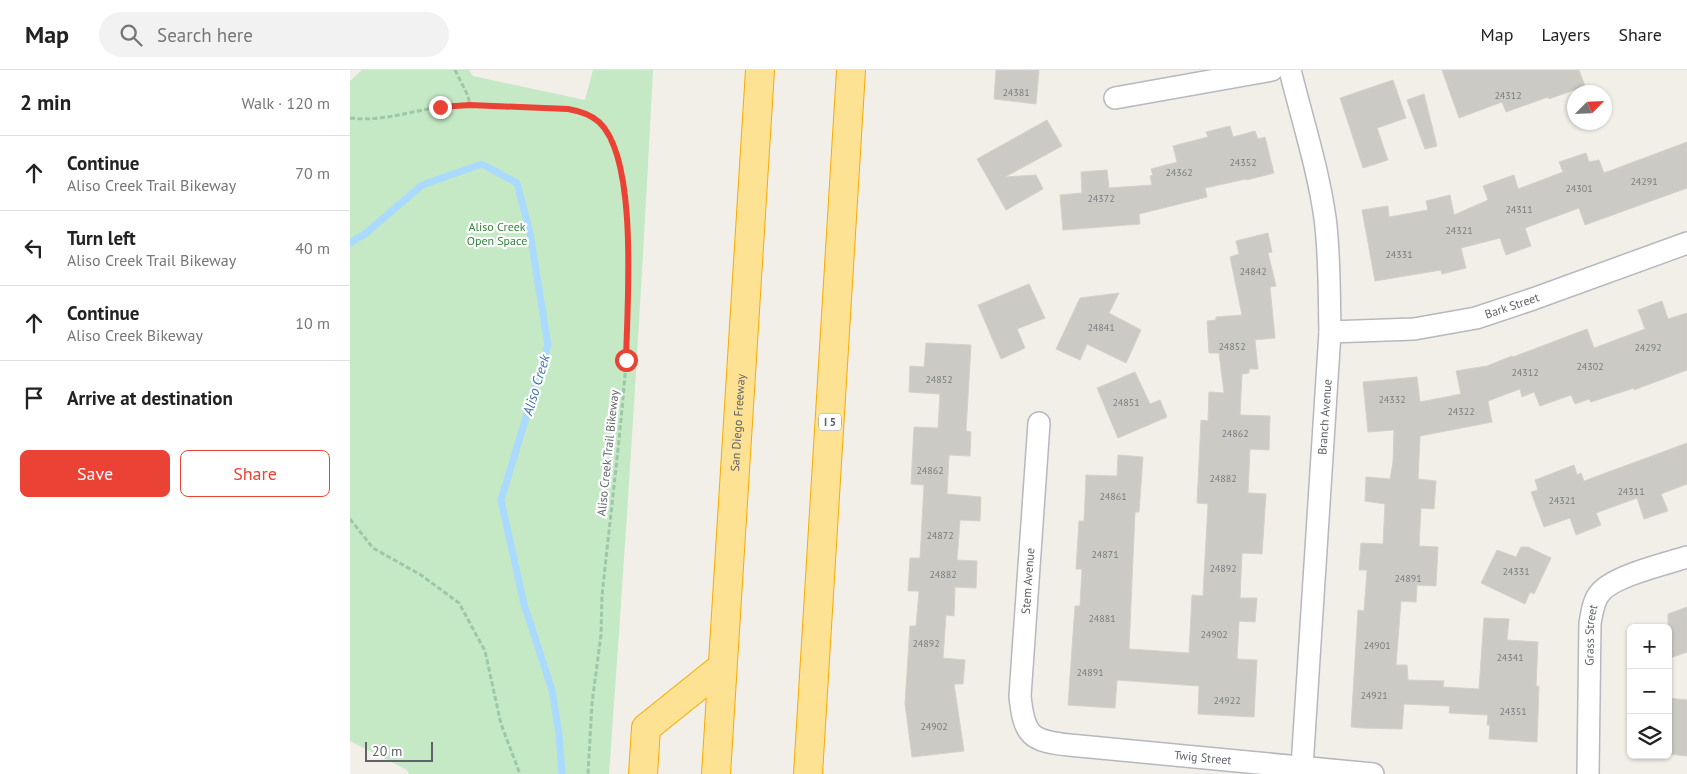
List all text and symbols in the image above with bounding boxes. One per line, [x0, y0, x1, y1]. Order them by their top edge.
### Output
search box [99, 12, 449, 57]
text: Map [25, 19, 69, 50]
icon: search [117, 21, 145, 49]
text: Search here [157, 23, 253, 47]
text: Map [1481, 23, 1513, 46]
text: Layers [1541, 23, 1590, 46]
text: Share [1618, 23, 1662, 46]
north arrow [1567, 85, 1612, 130]
house number: 24381 [1002, 86, 1030, 99]
text: 2 min [20, 89, 71, 116]
house number: 24312 [1494, 89, 1522, 102]
text: Walk · 120 m [241, 93, 330, 113]
route end [429, 96, 452, 119]
text: Continue [67, 151, 139, 175]
house number: 24352 [1229, 156, 1257, 169]
icon: ahead [20, 159, 48, 187]
text: 70 m [295, 163, 330, 183]
house number: 24362 [1165, 166, 1193, 179]
text: Aliso Creek Trail Bikeway [67, 175, 236, 195]
house number: 24291 [1630, 175, 1658, 188]
house number: 24301 [1565, 182, 1593, 195]
house number: 24372 [1087, 192, 1115, 205]
house number: 24311 [1505, 203, 1533, 216]
park label: Aliso Creek Open Space [467, 219, 527, 248]
house number: 24321 [1445, 224, 1473, 237]
text: Turn left [67, 226, 136, 250]
icon: left [20, 234, 48, 262]
text: 40 m [295, 238, 330, 258]
house number: 24331 [1385, 248, 1413, 261]
text: Aliso Creek Trail Bikeway [67, 250, 236, 270]
house number: 24842 [1239, 265, 1267, 278]
street label: Bark Street [1483, 289, 1541, 322]
text: Continue [67, 301, 139, 325]
icon: ahead [20, 309, 48, 337]
text: 10 m [295, 313, 330, 333]
house number: 24841 [1087, 321, 1115, 334]
text: Aliso Creek Bikeway [67, 325, 203, 345]
house number: 24852 [1218, 340, 1246, 353]
house number: 24292 [1634, 341, 1662, 354]
route start [615, 349, 638, 372]
water label: Aliso Creek [518, 352, 554, 418]
house number: 24302 [1576, 360, 1604, 373]
house number: 24312 [1511, 366, 1539, 379]
street label: San Diego Freeway [727, 373, 748, 472]
house number: 24852 [925, 373, 953, 386]
street label: Branch Avenue [1314, 379, 1335, 455]
icon: arrive [20, 384, 48, 412]
text: Arrive at destination [67, 386, 233, 410]
street label: Aliso Creek Trail Bikeway [593, 389, 622, 517]
house number: 24332 [1378, 393, 1406, 406]
house number: 24851 [1112, 396, 1140, 409]
house number: 24322 [1447, 405, 1475, 418]
road number: I 5 [819, 414, 841, 431]
house number: 24862 [1221, 427, 1249, 440]
button: Save [20, 450, 170, 497]
button: Share [180, 450, 330, 497]
house number: 24862 [916, 464, 944, 477]
house number: 24882 [1209, 472, 1237, 485]
house number: 24311 [1617, 485, 1645, 498]
house number: 24861 [1099, 490, 1127, 503]
house number: 24321 [1548, 494, 1576, 507]
house number: 24872 [926, 529, 954, 542]
street label: Stem Avenue [1018, 547, 1037, 615]
house number: 24871 [1091, 548, 1119, 561]
house number: 24892 [1209, 562, 1237, 575]
house number: 24331 [1502, 565, 1530, 578]
house number: 24882 [929, 568, 957, 581]
house number: 24891 [1394, 572, 1422, 585]
street label: Grass Street [1581, 603, 1601, 666]
house number: 24881 [1088, 612, 1116, 625]
map controls [1627, 624, 1672, 759]
button: + [1627, 624, 1672, 669]
house number: 24902 [1200, 628, 1228, 641]
house number: 24892 [912, 637, 940, 650]
house number: 24901 [1363, 639, 1391, 652]
house number: 24341 [1496, 651, 1524, 664]
house number: 24891 [1076, 666, 1104, 679]
button: − [1627, 669, 1672, 714]
house number: 24921 [1360, 689, 1388, 702]
house number: 24922 [1213, 694, 1241, 707]
house number: 24351 [1499, 705, 1527, 718]
button: layers [1627, 714, 1672, 759]
house number: 24902 [920, 720, 948, 733]
scale bar [365, 739, 432, 762]
text: 20 m [372, 742, 402, 760]
street label: Twig Street [1173, 747, 1232, 767]

